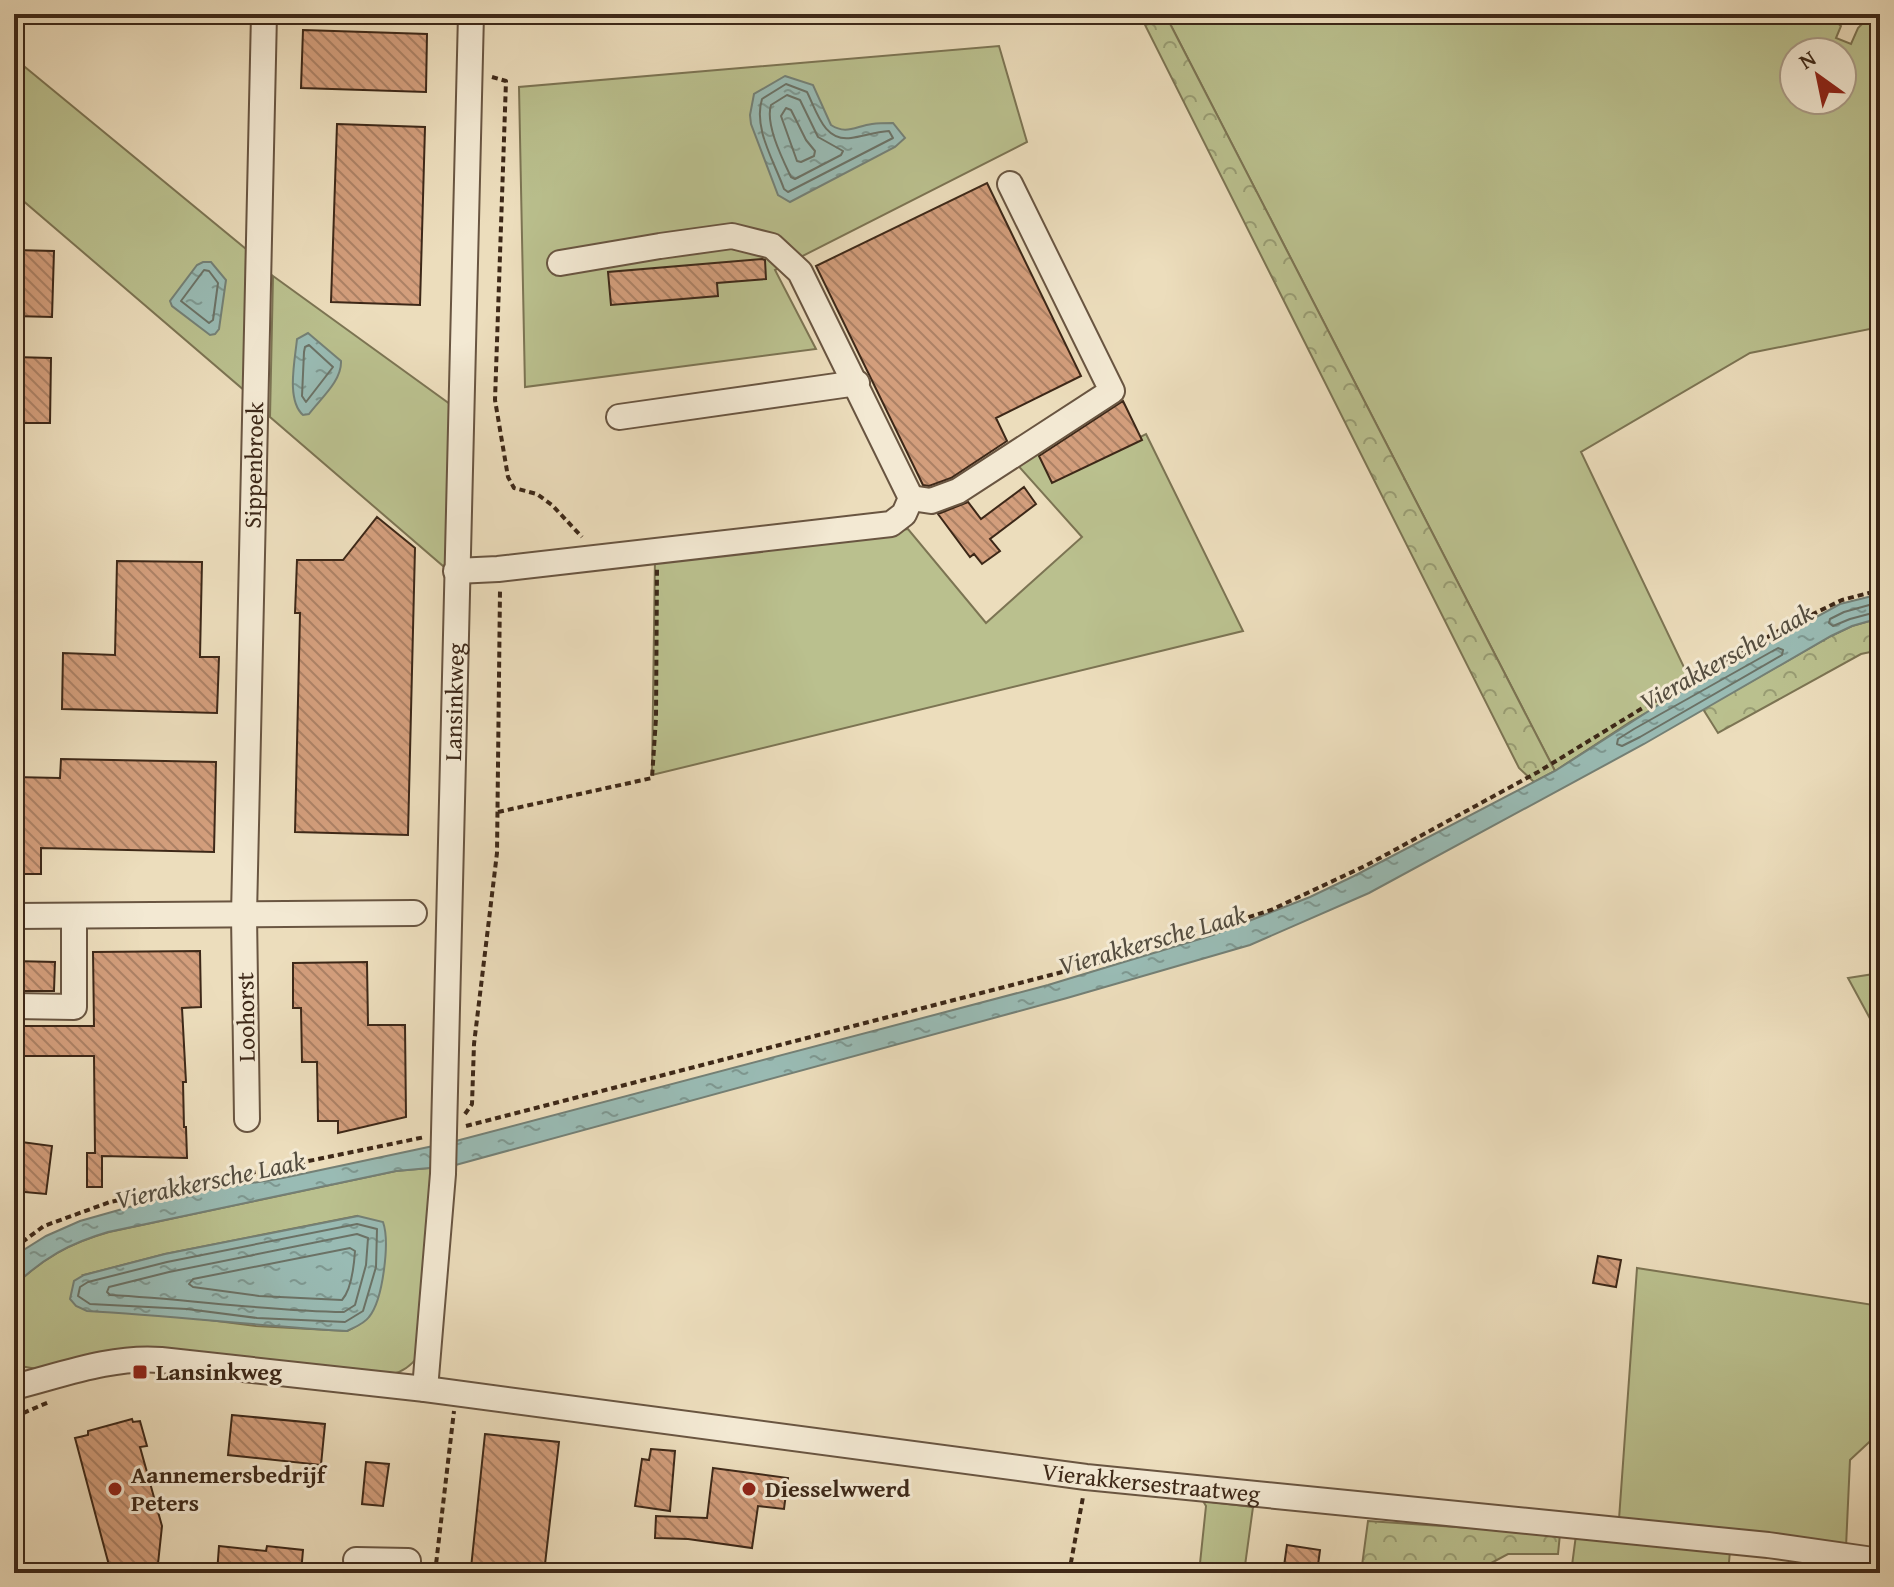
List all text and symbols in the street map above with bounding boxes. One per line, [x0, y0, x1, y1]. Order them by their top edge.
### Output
north arrow [1778, 36, 1858, 116]
text: N [1792, 42, 1822, 77]
street label: Sippenbroek [235, 401, 272, 529]
water label: Vierakkersche Laak [1632, 593, 1820, 720]
street label: Lansinkweg [435, 642, 473, 761]
water label: Vierakkersche Laak [1054, 894, 1250, 985]
street label: Loohorst [227, 971, 264, 1062]
water label: Vierakkersche Laak [111, 1140, 309, 1219]
place label: Lansinkweg [156, 1354, 282, 1389]
marker: Lansinkweg [131, 1363, 149, 1381]
street label: Vierakkersestraatweg [1040, 1453, 1262, 1511]
place label: Aannemersbedrijf Peters [131, 1457, 328, 1520]
place label: Diesselwwerd [765, 1471, 910, 1506]
marker: Aannemersbedrijf Peters [106, 1480, 124, 1498]
marker: Diesselwwerd [740, 1480, 758, 1498]

